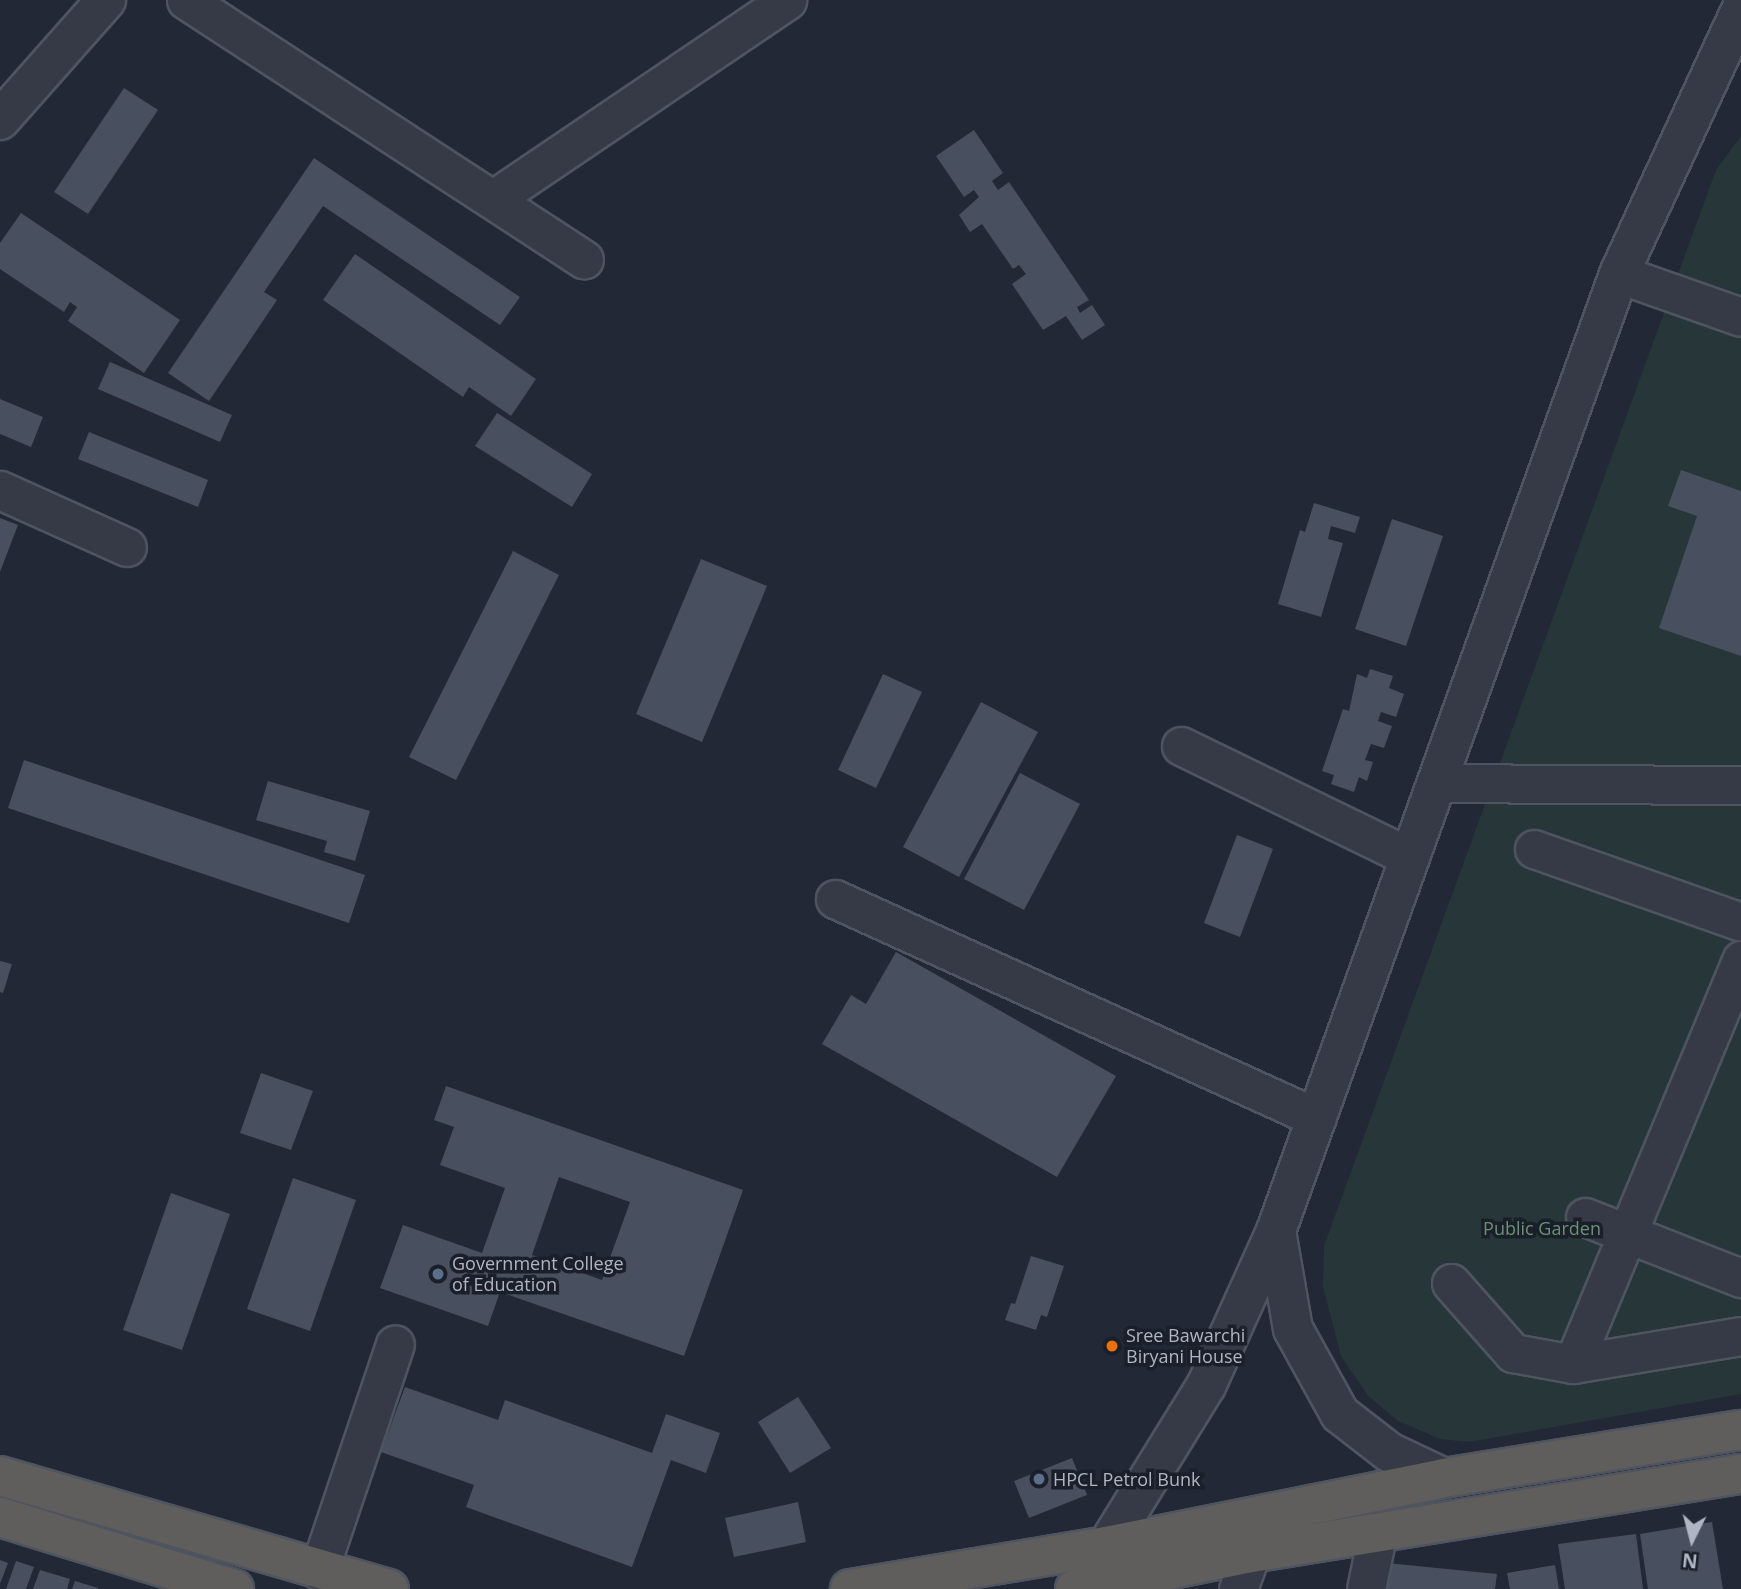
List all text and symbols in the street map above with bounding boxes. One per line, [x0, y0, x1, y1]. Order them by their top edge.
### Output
park label: Public Garden [1483, 1217, 1601, 1239]
place label: Government College of Education [452, 1253, 624, 1296]
marker: Government College of Education [430, 1266, 446, 1282]
place label: Sree Bawarchi Biryani House [1126, 1325, 1245, 1368]
marker: Sree Bawarchi Biryani House [1104, 1338, 1120, 1354]
place label: HPCL Petrol Bunk [1053, 1468, 1200, 1490]
marker: HPCL Petrol Bunk [1031, 1471, 1047, 1487]
north arrow [1657, 1505, 1727, 1575]
text: N [1681, 1547, 1699, 1575]

